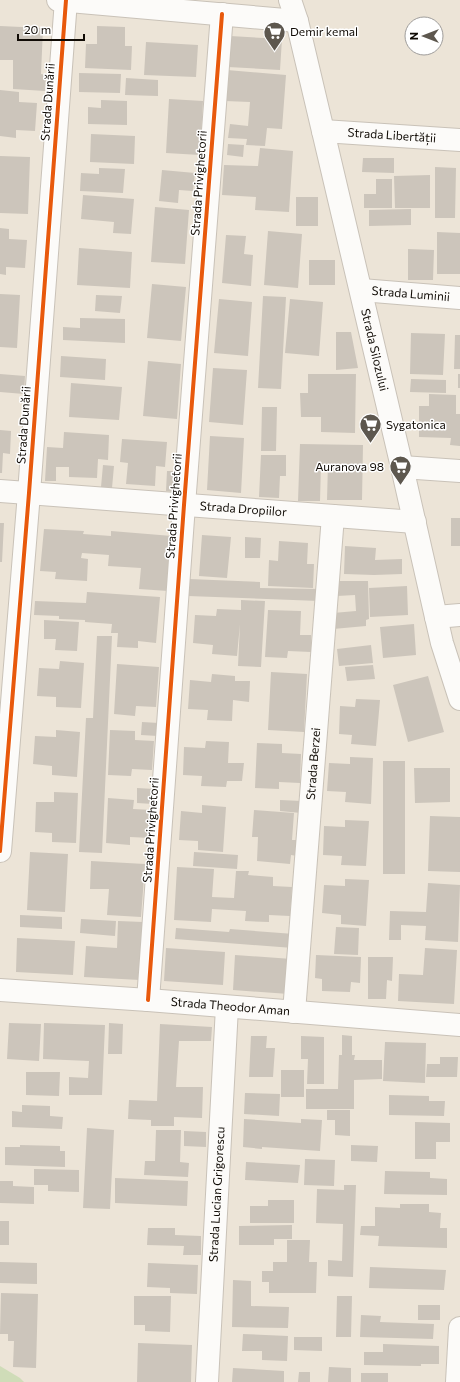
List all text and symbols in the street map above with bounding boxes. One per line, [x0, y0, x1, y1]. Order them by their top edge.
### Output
scale bar [18, 16, 84, 42]
north arrow [404, 16, 444, 56]
supermarket icon: Demir kemal [261, 19, 287, 52]
text: 20 m [24, 22, 51, 36]
place label: Demir kemal [290, 24, 358, 38]
text: N [407, 32, 420, 40]
street label: Strada Dunării [37, 63, 57, 141]
street label: Strada Libertății [347, 125, 437, 145]
street label: Strada Privighetorii [187, 130, 209, 236]
street label: Strada Luminii [371, 283, 451, 303]
street label: Strada Silozului [359, 307, 392, 392]
street label: Strada Dunării [13, 386, 33, 464]
supermarket icon: Sygatonica [358, 412, 384, 445]
place label: Sygatonica [386, 417, 446, 431]
street label: Strada Privighetorii [162, 453, 184, 559]
supermarket icon: Auranova 98 [387, 454, 413, 487]
place label: Auranova 98 [315, 459, 384, 473]
street label: Strada Dropiilor [199, 498, 288, 518]
street label: Strada Berzei [303, 727, 322, 800]
street label: Strada Privighetorii [139, 777, 161, 883]
street label: Strada Theodor Aman [170, 994, 291, 1017]
street label: Strada Lucian Grigorescu [205, 1126, 227, 1262]

